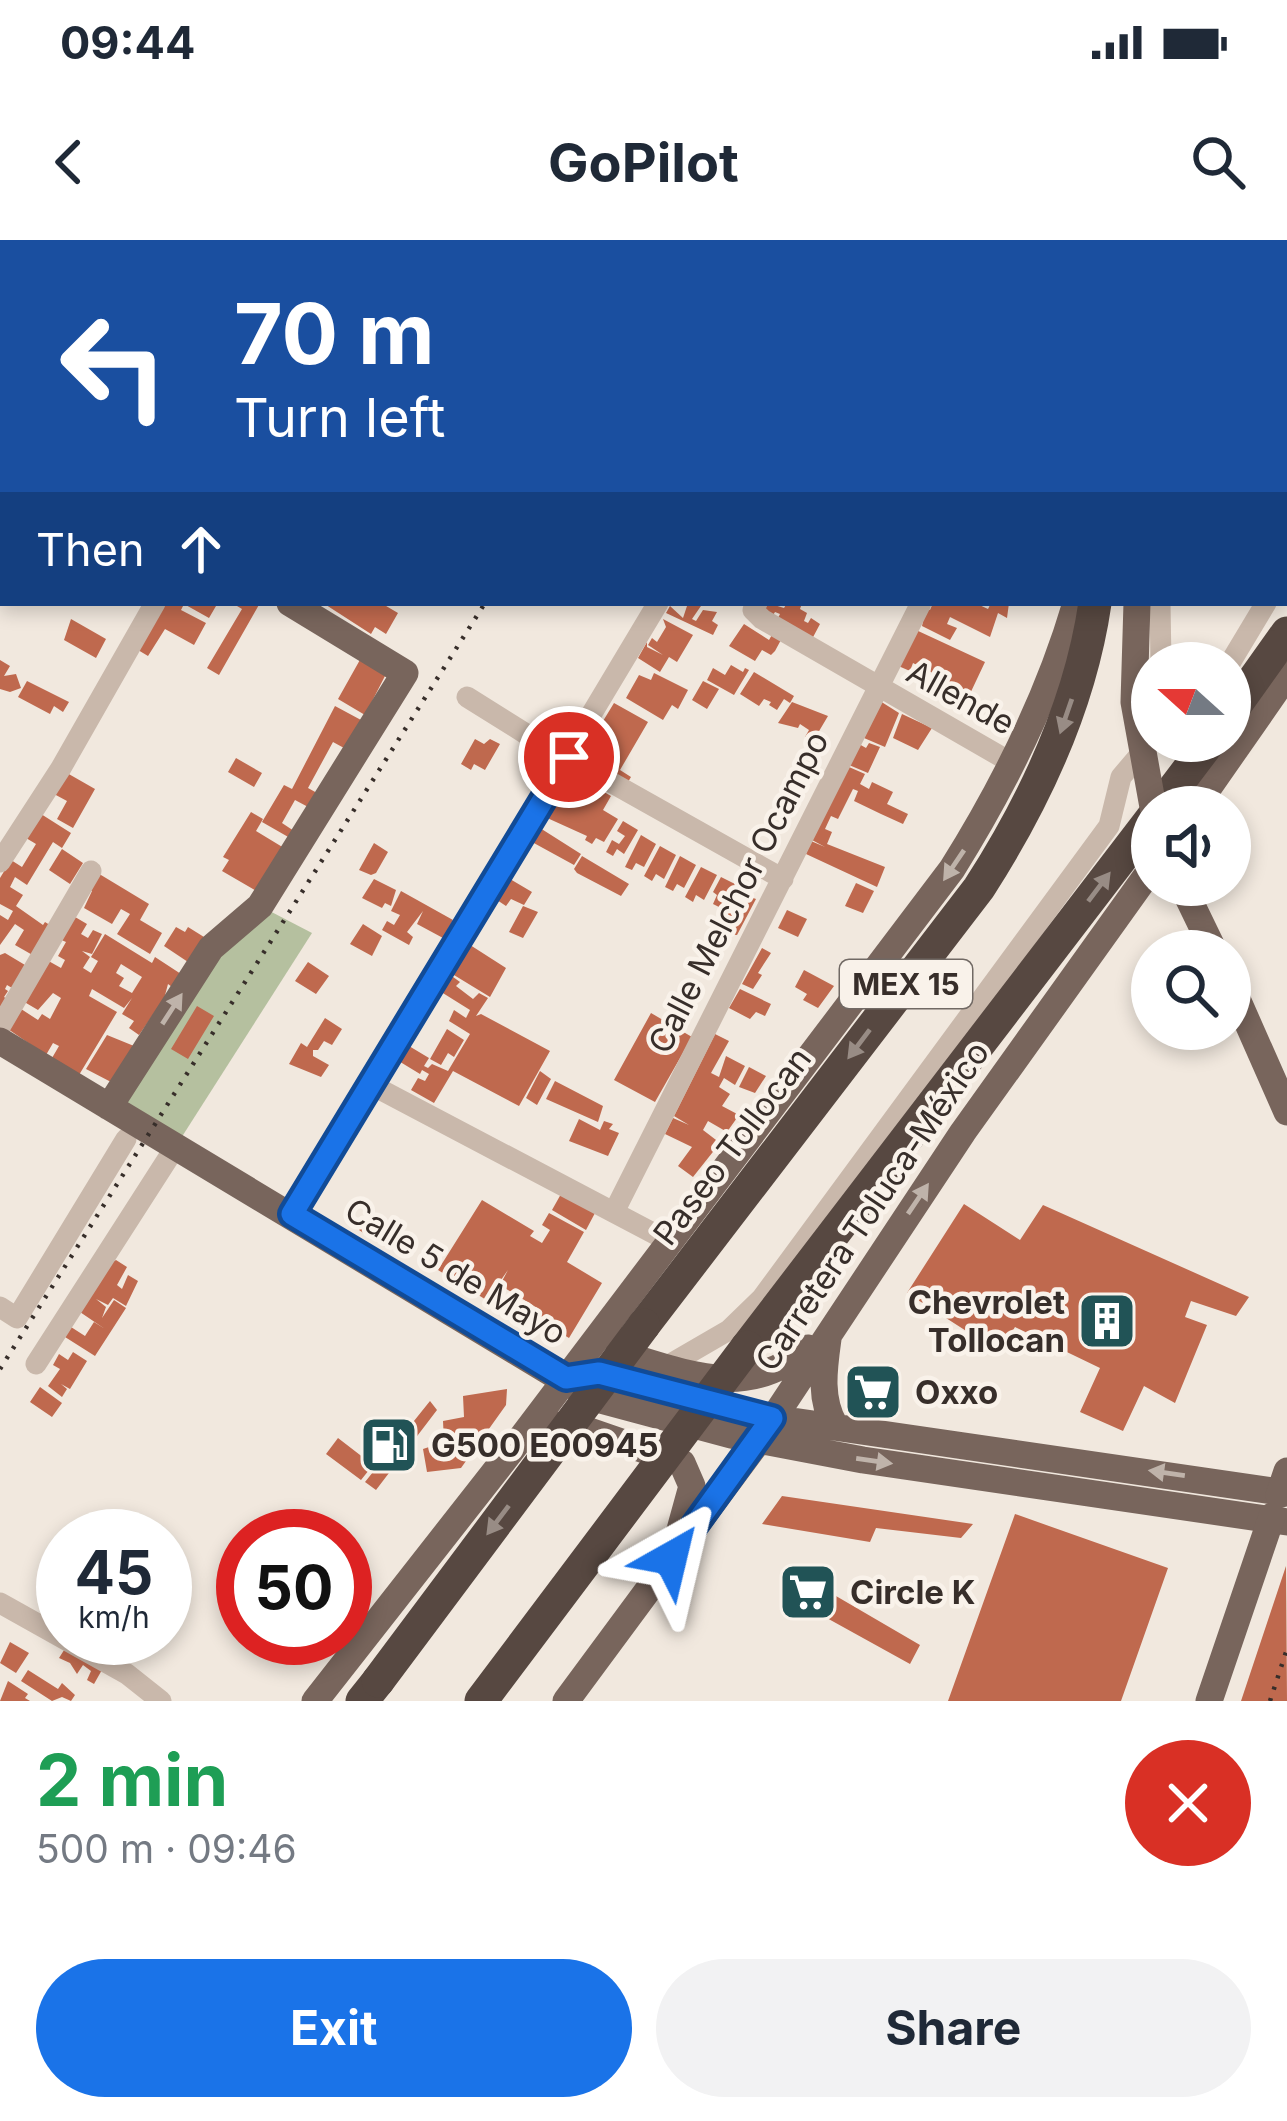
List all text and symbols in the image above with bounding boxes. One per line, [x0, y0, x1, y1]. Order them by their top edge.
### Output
text: 09:44 [60, 15, 195, 70]
icon: back [36, 129, 102, 195]
icon: search [1185, 129, 1251, 195]
text: GoPilot [548, 130, 739, 195]
text: 70 m [234, 283, 435, 384]
icon: left [36, 288, 192, 444]
text: Turn left [234, 385, 445, 450]
icon: ahead [168, 516, 234, 582]
text: Then [36, 522, 144, 577]
north arrow [1131, 642, 1251, 762]
map controls [1131, 642, 1251, 1050]
street label: Allende [900, 651, 1022, 743]
one-way arrow [1056, 698, 1074, 734]
pin [518, 706, 620, 808]
icon: arrive [536, 724, 602, 790]
street label: Calle Melchor Ocampo [639, 724, 837, 1060]
button: sound [1131, 786, 1251, 906]
one-way arrow [943, 848, 966, 881]
one-way arrow [1086, 872, 1111, 903]
button: search [1131, 930, 1251, 1050]
road number: MEX 15 [840, 960, 972, 1008]
one-way arrow [160, 992, 182, 1025]
one-way arrow [848, 1029, 872, 1060]
street label: Carretera Toluca-México [747, 1034, 997, 1378]
street label: Paseo Tollocan [645, 1039, 819, 1253]
one-way arrow [907, 1182, 929, 1215]
street label: Calle 5 de Mayo [338, 1189, 574, 1353]
place label: Chevrolet Tollocan [908, 1282, 1065, 1360]
building icon: Chevrolet Tollocan [1076, 1290, 1138, 1352]
supermarket icon: Oxxo [842, 1361, 904, 1423]
place label: Oxxo [915, 1372, 998, 1412]
fuel station icon: G500 E00945 [358, 1414, 420, 1476]
place label: G500 E00945 [431, 1425, 659, 1465]
one-way arrow [856, 1452, 894, 1471]
one-way arrow [1148, 1464, 1185, 1483]
position arrow [608, 1495, 734, 1621]
one-way arrow [487, 1504, 511, 1536]
speed limit sign: 50 [216, 1509, 372, 1665]
text: 45 [75, 1536, 153, 1608]
supermarket icon: Circle K [777, 1561, 839, 1623]
place label: Circle K [850, 1572, 976, 1612]
text: km/h [78, 1599, 150, 1635]
text: 2 min [36, 1736, 228, 1823]
button: close [1125, 1740, 1251, 1866]
text: 500 m · 09:46 [36, 1825, 297, 1872]
button: Exit [36, 1959, 632, 2097]
button: Share [656, 1959, 1251, 2097]

